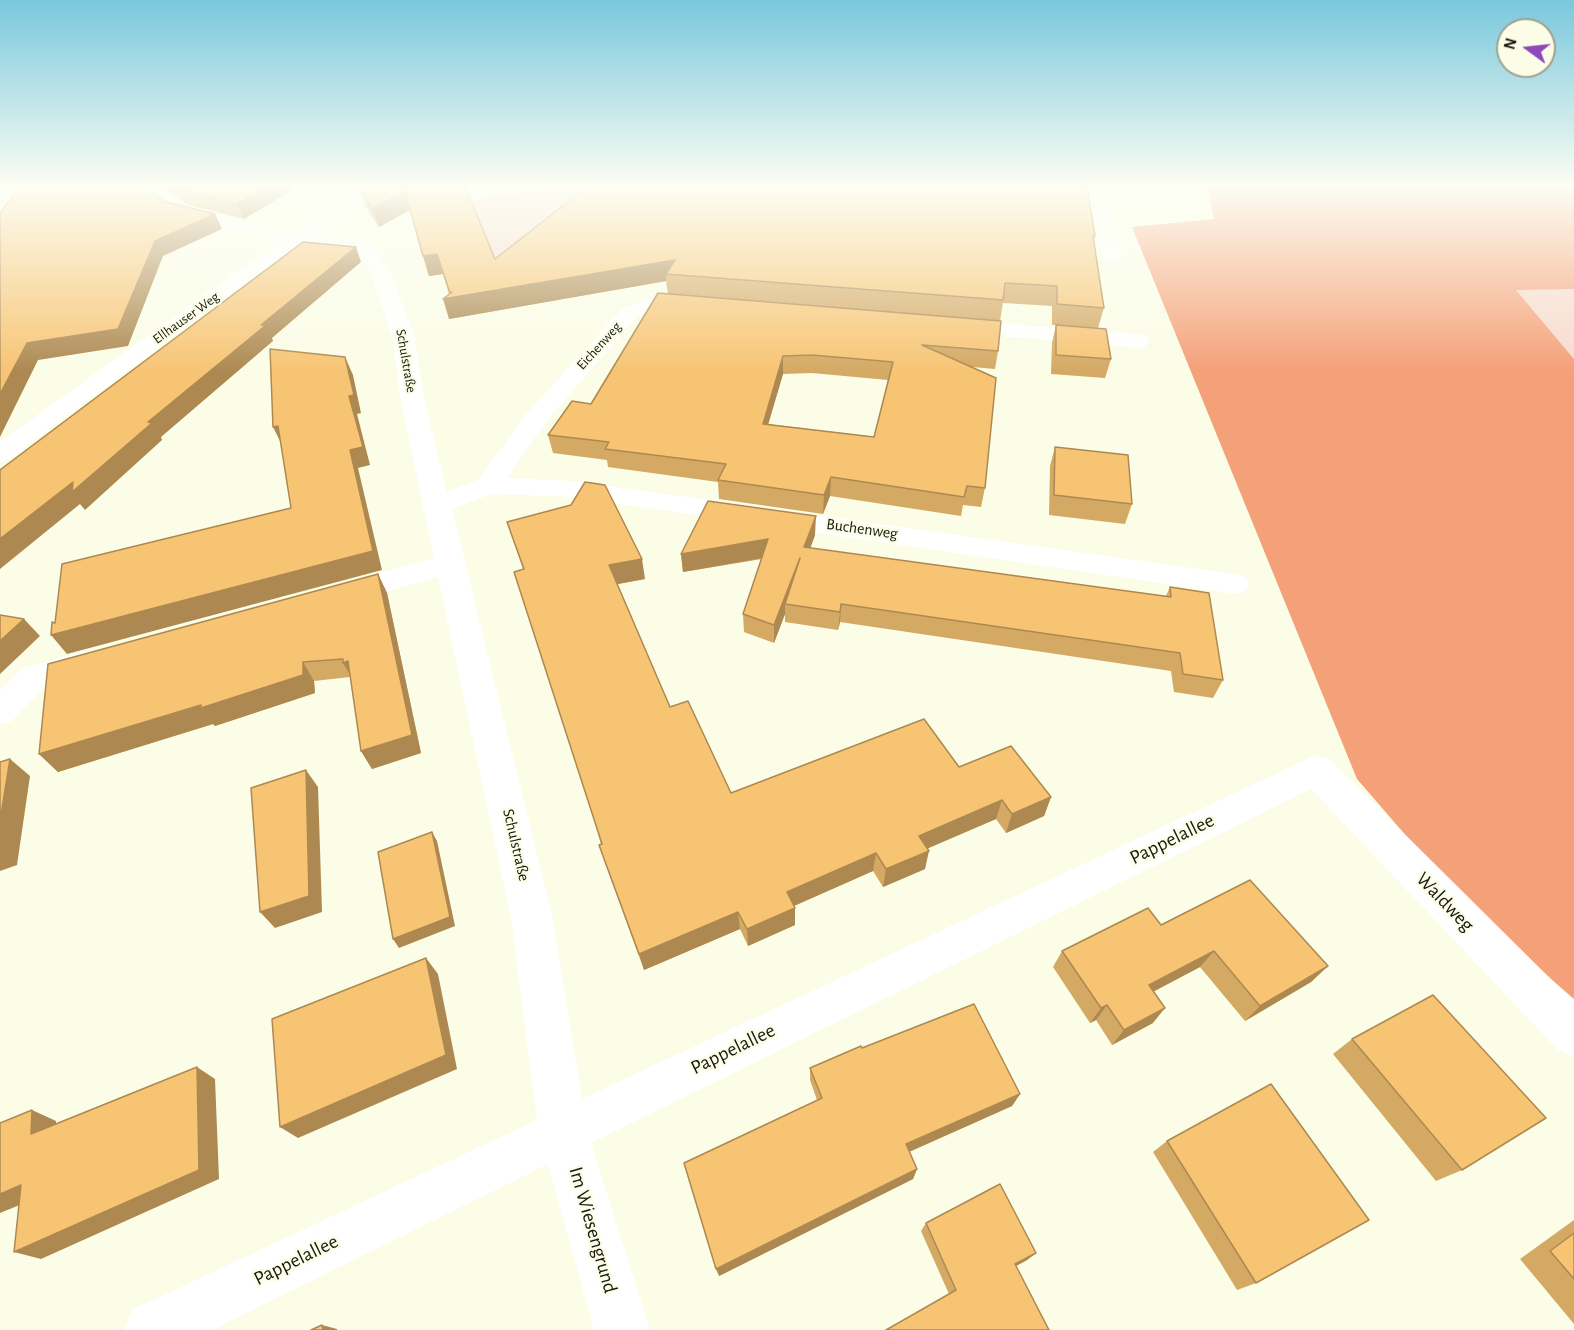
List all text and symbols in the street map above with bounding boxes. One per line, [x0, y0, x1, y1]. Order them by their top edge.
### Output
north arrow [1496, 18, 1556, 78]
text: N [1501, 36, 1520, 51]
street label: Ellhauser Weg [150, 288, 222, 348]
street label: Eichenweg [573, 319, 625, 373]
street label: Schulstraße [392, 328, 420, 394]
street label: Buchenweg [825, 514, 899, 544]
street label: Schulstraße [498, 807, 534, 883]
street label: Pappelallee [1126, 808, 1218, 870]
street label: Waldweg [1411, 867, 1479, 937]
street label: Pappelallee [687, 1018, 779, 1080]
street label: Im Wiesengrund [564, 1164, 622, 1296]
street label: Pappelallee [250, 1229, 342, 1291]

